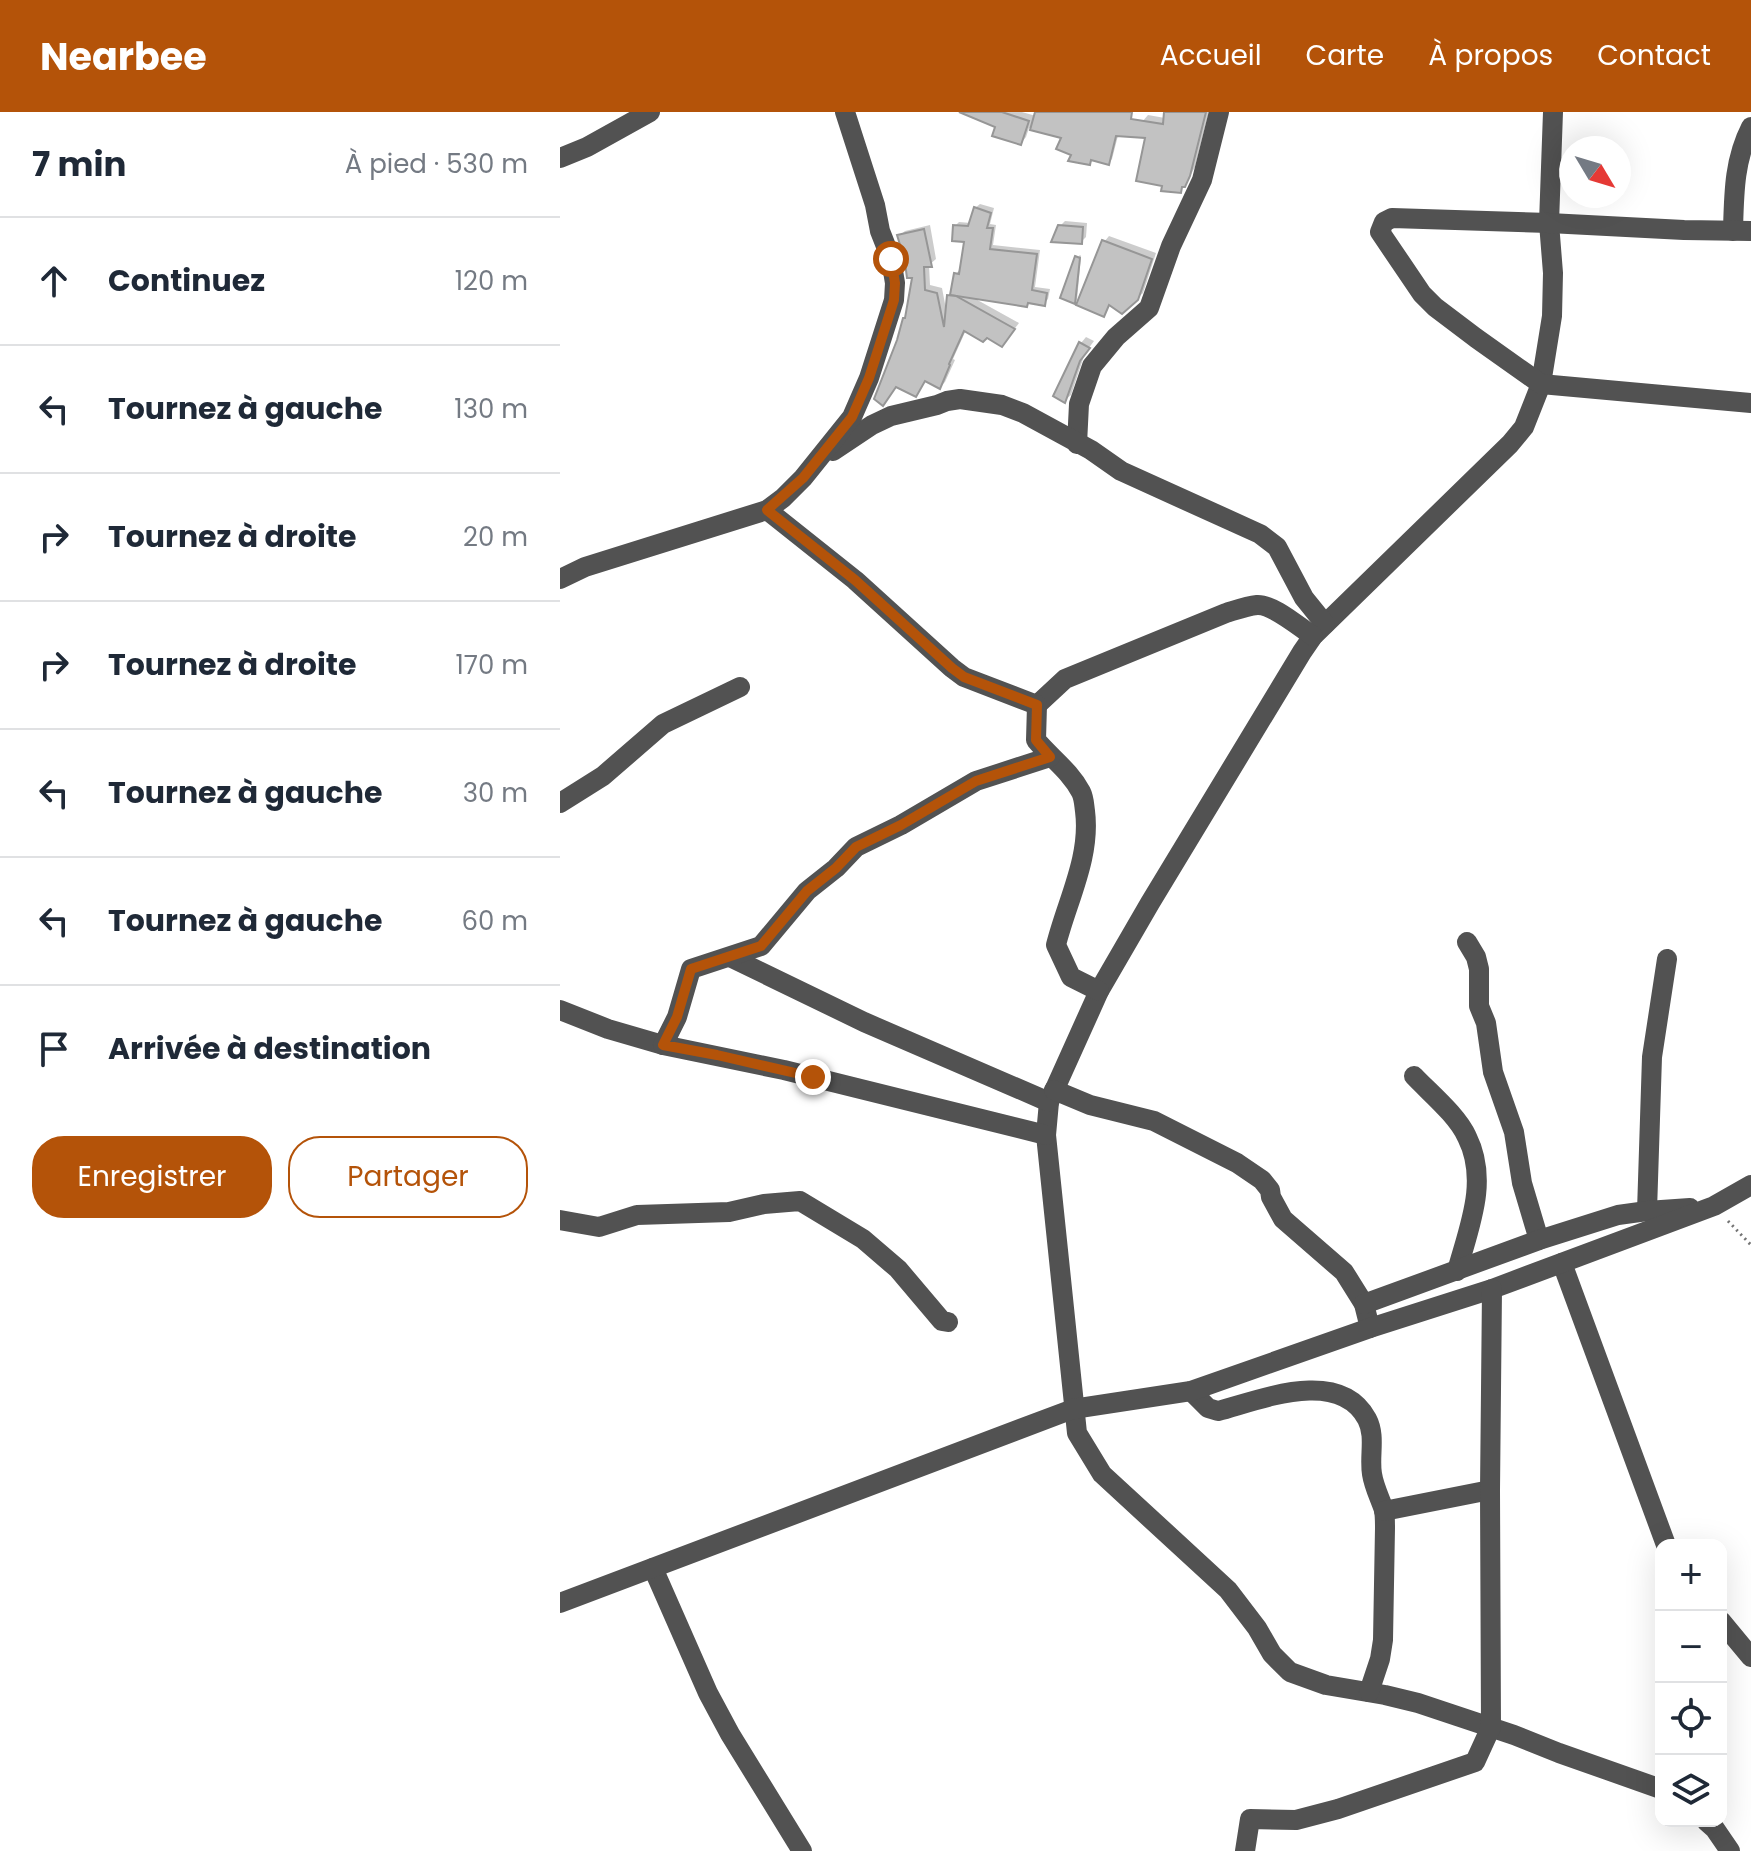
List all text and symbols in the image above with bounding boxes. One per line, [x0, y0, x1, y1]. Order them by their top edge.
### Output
text: Nearbee [40, 30, 207, 83]
text: Accueil [1160, 36, 1262, 75]
text: Carte [1306, 36, 1384, 75]
text: À propos [1428, 36, 1553, 75]
text: Contact [1597, 36, 1711, 75]
north arrow [1559, 136, 1631, 208]
text: 7 min [32, 140, 126, 188]
text: À pied · 530 m [345, 146, 528, 182]
route start [873, 241, 909, 277]
icon: ahead [32, 259, 76, 303]
text: Continuez [108, 259, 265, 302]
text: 120 m [455, 263, 528, 299]
icon: left [32, 387, 76, 431]
text: Tournez à gauche [108, 387, 382, 430]
text: 130 m [454, 391, 528, 427]
icon: right [32, 515, 76, 559]
text: Tournez à droite [108, 515, 356, 558]
text: 20 m [463, 519, 528, 555]
icon: right [32, 643, 76, 687]
text: Tournez à droite [108, 643, 356, 686]
text: 170 m [455, 647, 528, 683]
icon: left [32, 771, 76, 815]
text: Tournez à gauche [108, 771, 382, 814]
text: 30 m [463, 775, 528, 811]
icon: left [32, 899, 76, 943]
text: Tournez à gauche [108, 899, 382, 942]
text: 60 m [461, 903, 528, 939]
icon: arrive [32, 1027, 76, 1071]
text: Arrivée à destination [108, 1027, 431, 1070]
route end [795, 1059, 831, 1095]
button: Enregistrer [32, 1136, 272, 1218]
button: Partager [288, 1136, 528, 1218]
map controls [1655, 1539, 1727, 1827]
button: + [1655, 1539, 1727, 1611]
button: − [1655, 1611, 1727, 1683]
button: locate [1655, 1683, 1727, 1755]
button: layers [1655, 1755, 1727, 1827]

